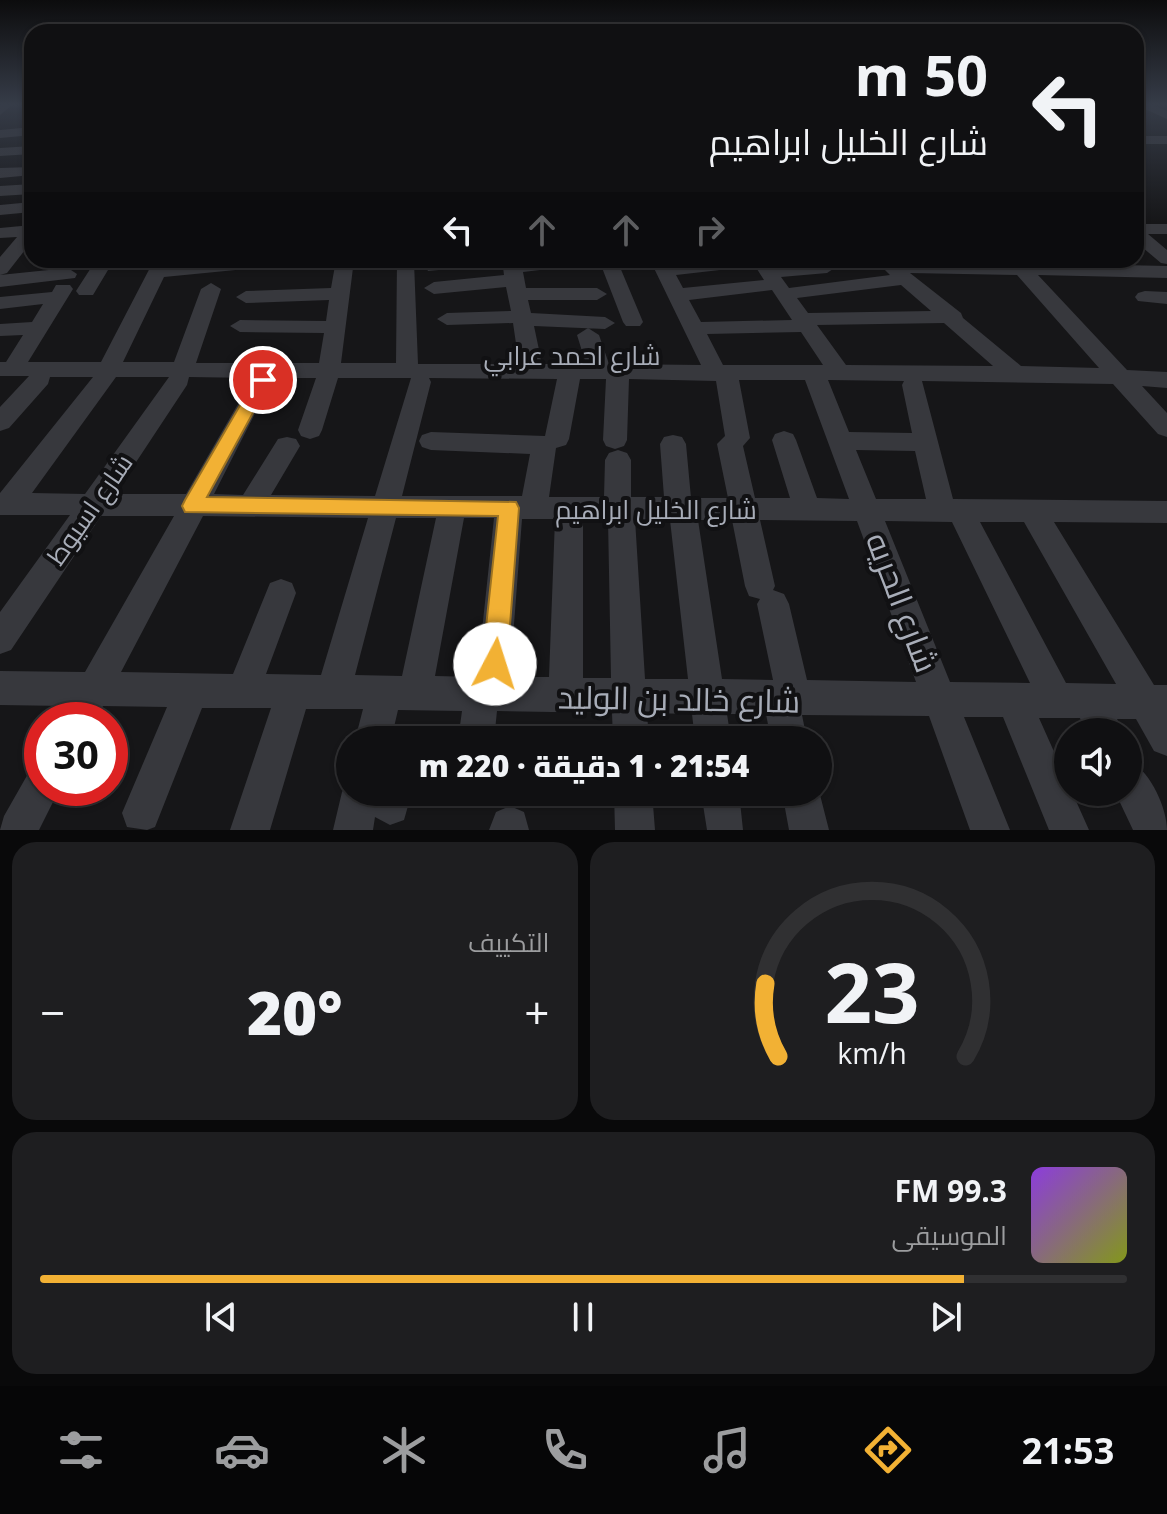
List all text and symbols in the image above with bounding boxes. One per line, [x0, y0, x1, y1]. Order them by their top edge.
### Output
text: 50 m [854, 36, 988, 112]
icon: left [1016, 56, 1120, 160]
text: شارع الخليل ابراهيم [709, 117, 988, 166]
icon: left [436, 208, 480, 252]
icon: ahead [520, 208, 564, 252]
icon: ahead [604, 208, 648, 252]
icon: right [688, 208, 732, 252]
street label: شارع احمد عرابي [484, 337, 660, 377]
pin [229, 346, 297, 414]
icon: arrive [241, 358, 285, 402]
street label: شارع اسيوط [38, 446, 140, 572]
street label: شارع الخليل ابراهيم [555, 491, 757, 528]
street label: شارع الحريه [855, 526, 949, 679]
position arrow [453, 622, 537, 706]
street label: شارع خالد بن الوليد [558, 674, 800, 724]
speed limit sign: 30 [24, 702, 128, 806]
map controls [1054, 718, 1142, 806]
button: sound [1054, 718, 1142, 806]
text: 21:54 · 1 دقيقة · 220 m [419, 745, 749, 786]
text: التكييف [468, 924, 550, 960]
text: 23 [825, 934, 920, 1047]
text: 20° [247, 971, 343, 1053]
text: − [40, 982, 65, 1042]
text: + [524, 982, 550, 1042]
text: km/h [838, 1033, 907, 1072]
text: 99.3 FM [894, 1170, 1007, 1211]
text: الموسيقى [892, 1217, 1007, 1253]
icon: previous [199, 1295, 243, 1339]
icon: pause [561, 1295, 605, 1339]
icon: next [924, 1295, 968, 1339]
icon: filters [53, 1422, 109, 1478]
icon: car [214, 1422, 270, 1478]
icon: climate [376, 1422, 432, 1478]
icon: phone [537, 1422, 593, 1478]
icon: music [699, 1422, 755, 1478]
icon: directions [860, 1422, 916, 1478]
text: 21:53 [1022, 1426, 1114, 1475]

